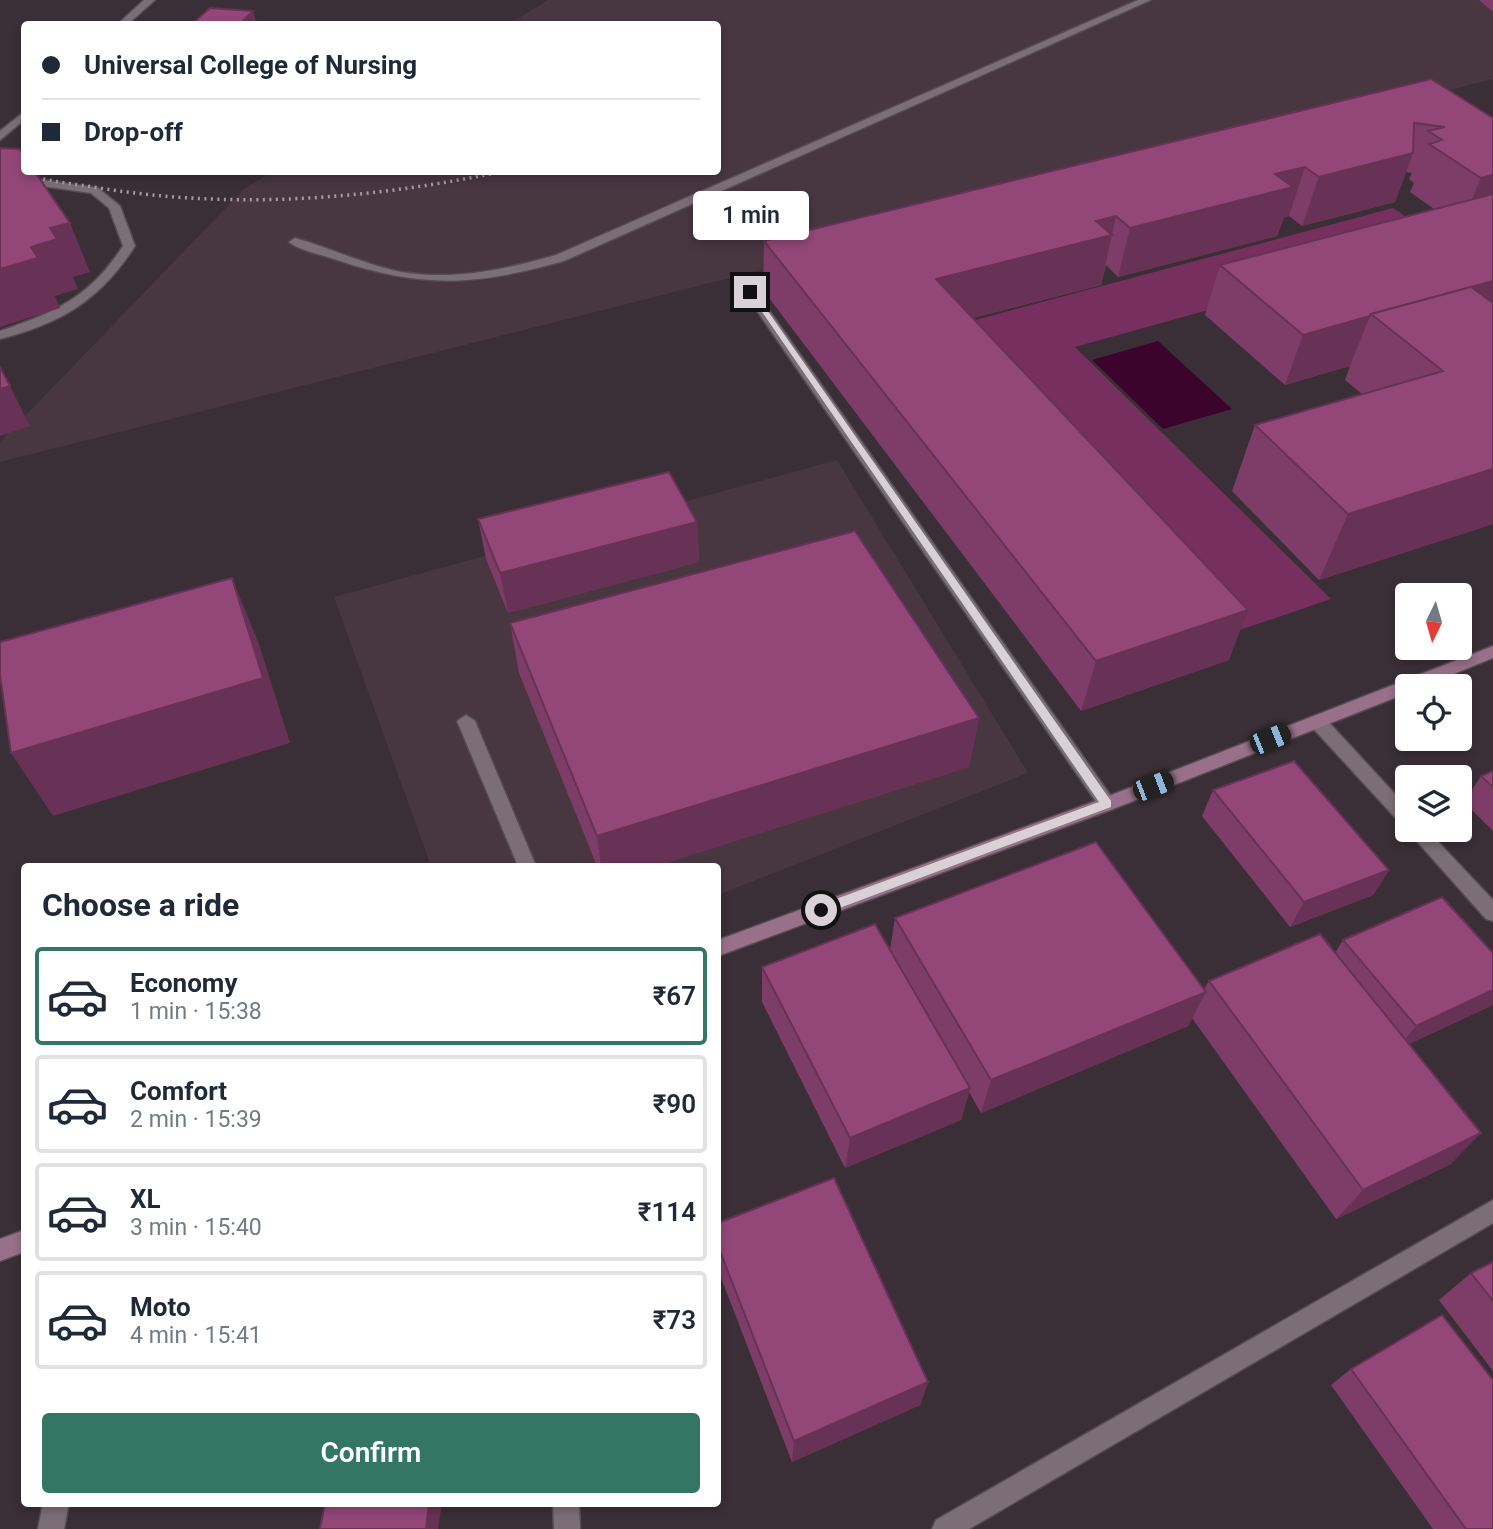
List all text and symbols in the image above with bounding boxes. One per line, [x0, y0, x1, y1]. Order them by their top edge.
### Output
text: Universal College of Nursing [84, 50, 417, 80]
text: Drop-off [84, 117, 183, 147]
callout: 1 min [692, 190, 808, 240]
text: 1 min [722, 202, 780, 229]
route end [734, 276, 766, 308]
north arrow [1395, 583, 1472, 660]
map controls [1395, 583, 1472, 842]
button: locate [1395, 674, 1472, 751]
car [1247, 721, 1294, 757]
button: layers [1395, 765, 1472, 842]
car [1130, 769, 1177, 803]
text: Choose a ride [42, 886, 239, 924]
route start [805, 894, 837, 926]
icon: car [46, 965, 109, 1028]
text: Economy [130, 968, 237, 998]
text: ₹67 [653, 981, 696, 1011]
text: 1 min · 15:38 [130, 998, 262, 1025]
icon: car [46, 1073, 109, 1136]
text: Comfort [130, 1076, 227, 1106]
text: ₹90 [653, 1089, 696, 1119]
text: 2 min · 15:39 [130, 1106, 262, 1133]
icon: car [46, 1181, 109, 1244]
text: XL [130, 1184, 161, 1214]
text: ₹114 [638, 1197, 696, 1227]
text: 3 min · 15:40 [130, 1214, 262, 1241]
icon: car [46, 1289, 109, 1352]
text: Moto [130, 1292, 191, 1322]
text: ₹73 [653, 1305, 696, 1335]
text: 4 min · 15:41 [130, 1322, 262, 1349]
button: Confirm [42, 1413, 700, 1493]

